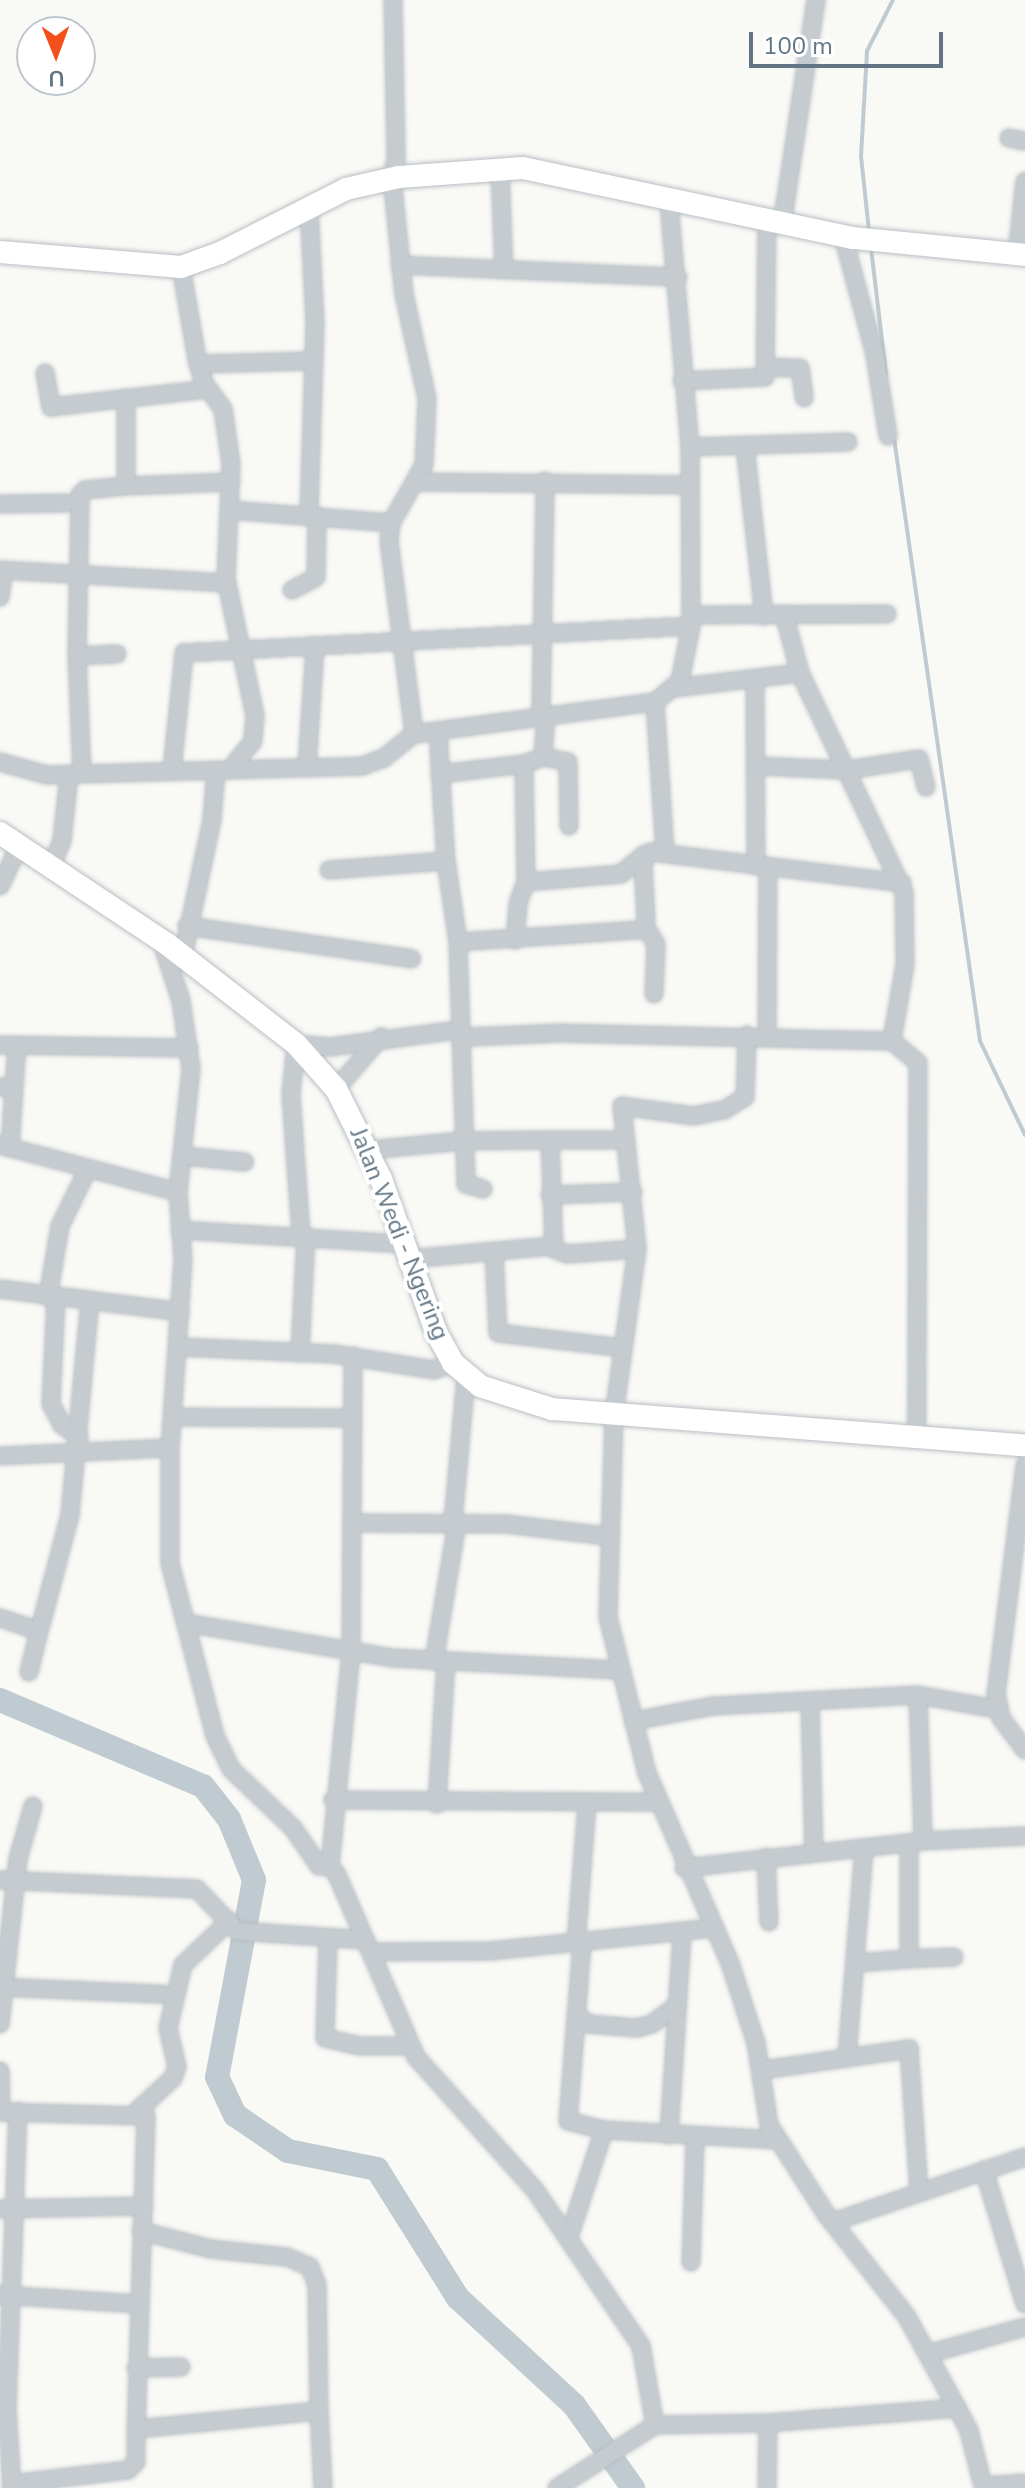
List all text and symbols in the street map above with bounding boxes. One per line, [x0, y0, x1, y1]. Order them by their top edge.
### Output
north arrow [16, 16, 96, 96]
scale bar [753, 16, 947, 66]
text: 100 m [763, 30, 833, 62]
text: U [48, 63, 65, 93]
street label: Jalan Wedi - Ngering [343, 1124, 455, 1344]

